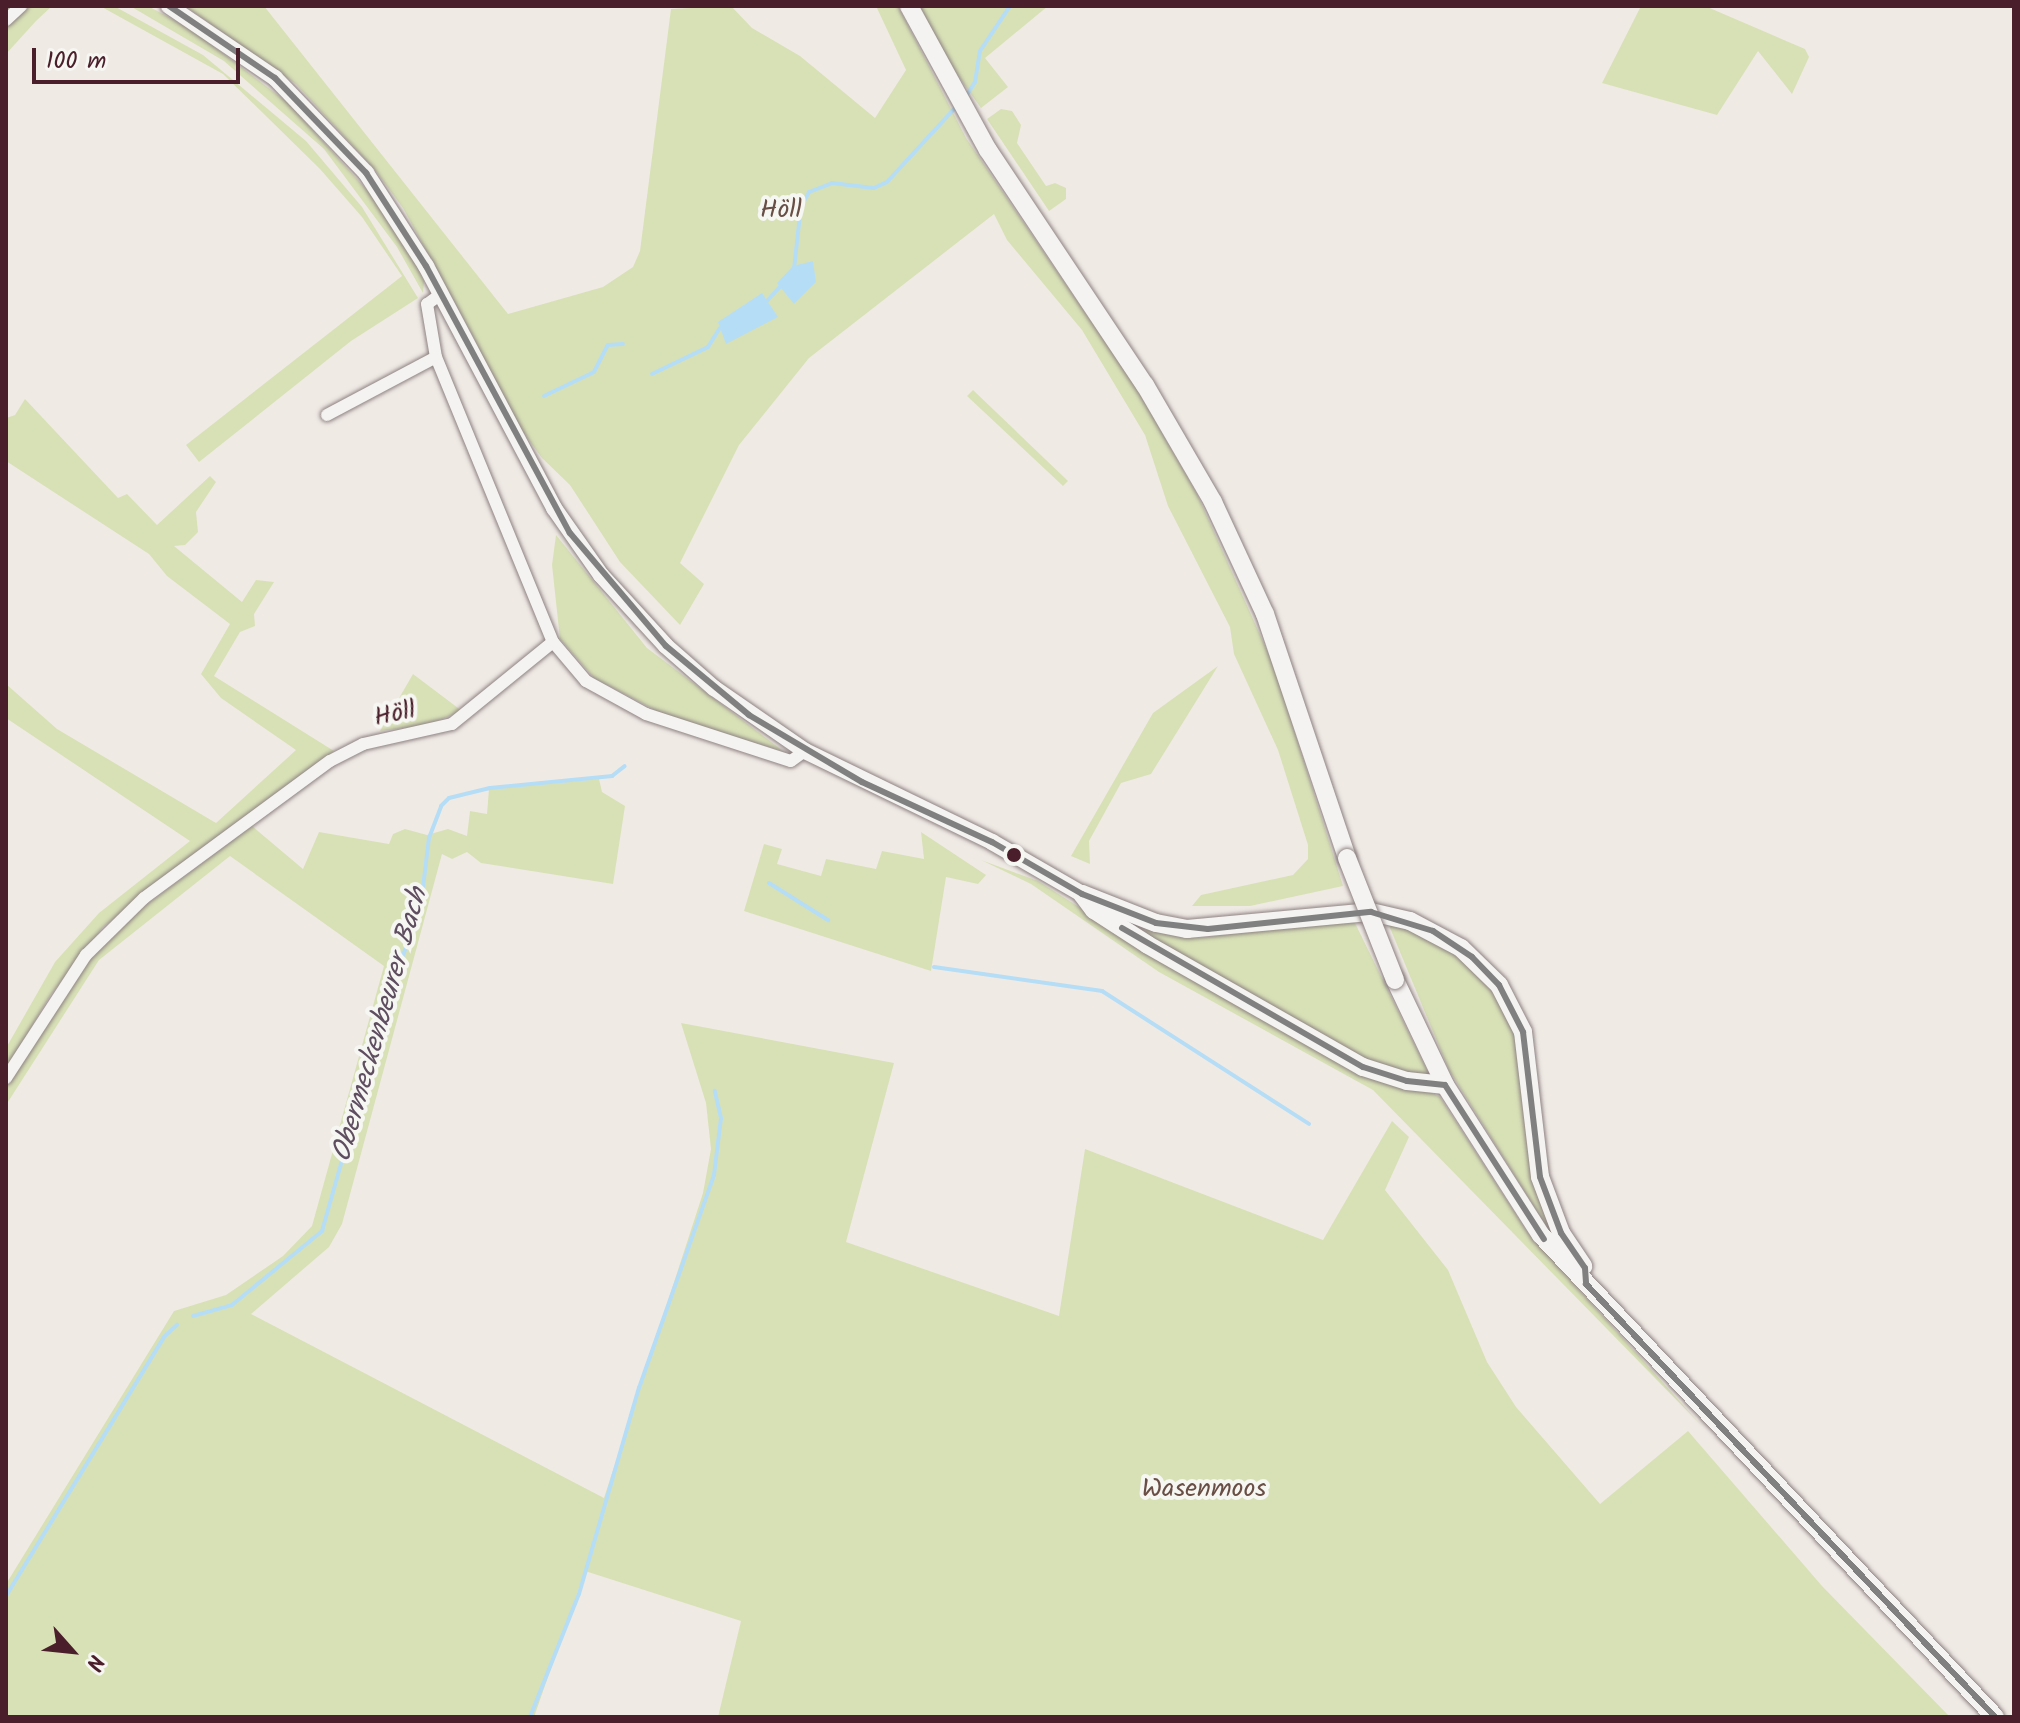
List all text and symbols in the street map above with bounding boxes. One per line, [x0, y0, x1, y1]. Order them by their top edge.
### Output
scale bar [36, 32, 244, 82]
text: 100 m [46, 42, 106, 81]
park label: Höll [760, 195, 802, 227]
street label: Höll [371, 695, 419, 735]
unlabelled marker [1006, 847, 1022, 863]
water label: Obermeckenbeurer Bach [326, 884, 436, 1166]
park label: Wasenmoos [1142, 1474, 1266, 1506]
north arrow [32, 1611, 112, 1691]
text: N [75, 1648, 113, 1676]

